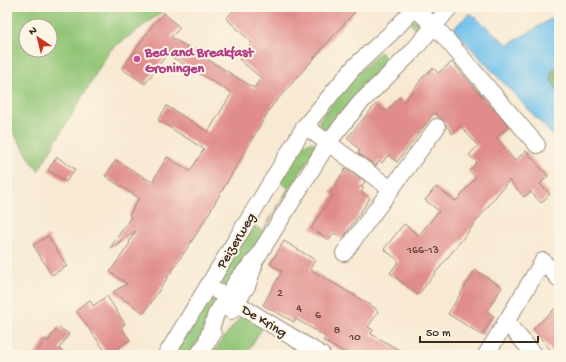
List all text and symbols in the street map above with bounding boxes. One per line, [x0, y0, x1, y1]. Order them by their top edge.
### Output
north arrow [18, 18, 58, 58]
text: N [27, 24, 40, 38]
place label: Bed and Breakfast Groningen [144, 45, 254, 78]
marker: Bed and Breakfast Groningen [132, 54, 142, 64]
street label: Peizerweg [213, 210, 261, 273]
house number: 166-13 [406, 244, 439, 258]
house number: 2 [277, 287, 283, 301]
street label: De Kring [237, 301, 290, 342]
house number: 4 [296, 302, 302, 316]
house number: 6 [315, 309, 322, 323]
scale bar [420, 318, 538, 344]
house number: 8 [334, 324, 341, 338]
text: 50 m [426, 327, 451, 341]
house number: 10 [348, 331, 361, 345]

